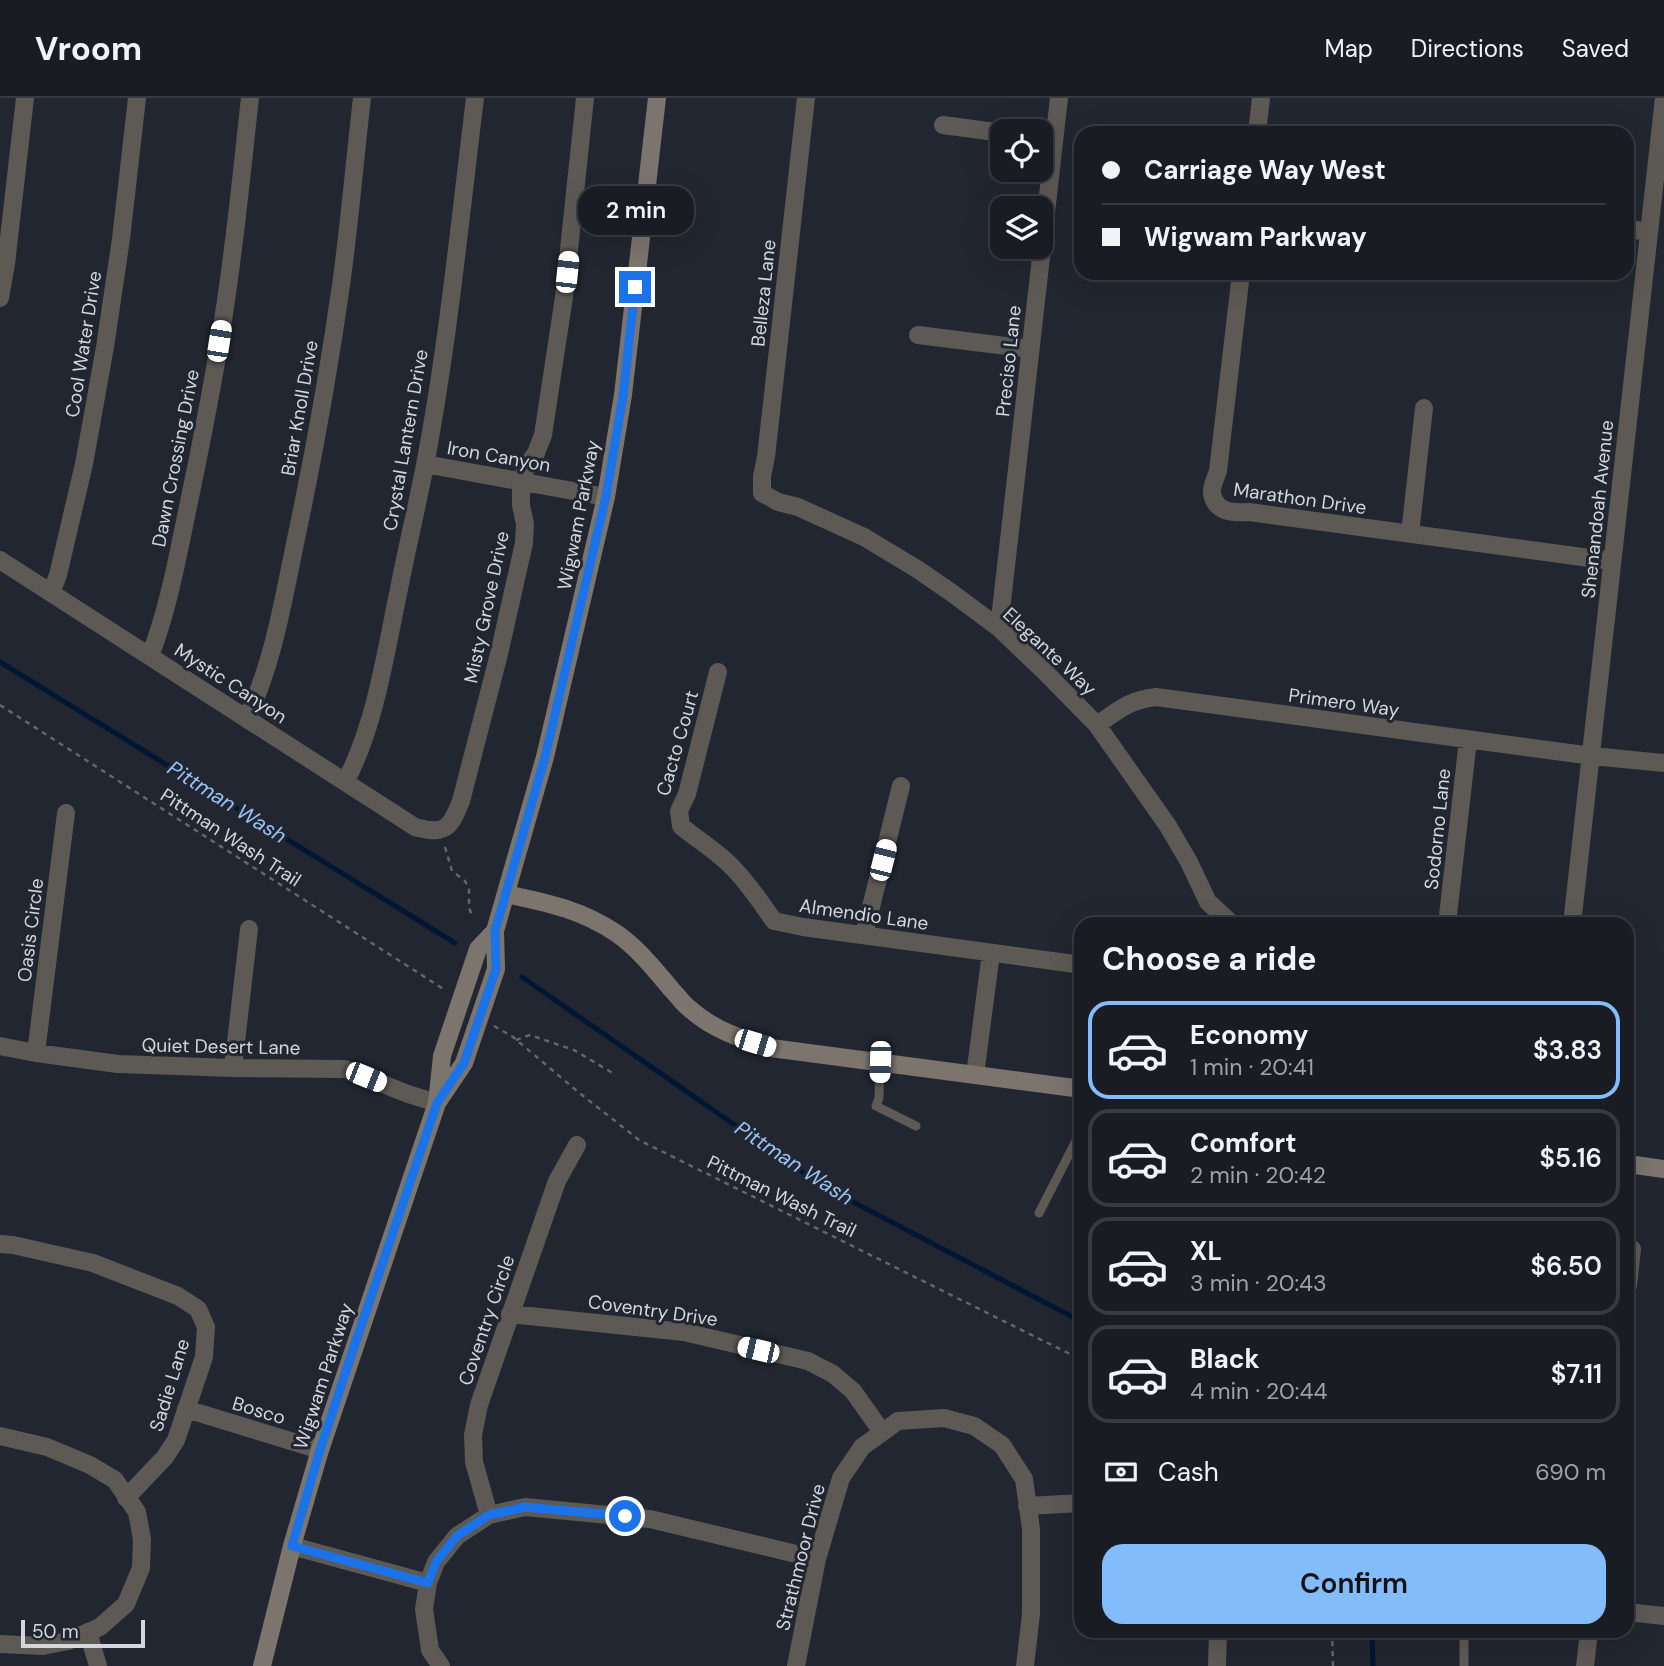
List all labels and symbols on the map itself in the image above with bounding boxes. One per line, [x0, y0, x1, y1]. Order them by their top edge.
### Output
callout: 2 min [577, 186, 693, 234]
street label: Belleza Lane [745, 238, 782, 348]
car [555, 250, 580, 294]
street label: Cool Water Drive [60, 269, 107, 419]
route end [619, 271, 651, 303]
street label: Preciso Lane [990, 304, 1027, 418]
car [206, 319, 233, 363]
street label: Briar Knoll Drive [275, 338, 324, 478]
street label: Crystal Lantern Drive [377, 347, 434, 533]
street label: Dawn Crossing Drive [146, 367, 205, 549]
street label: Shenandoah Avenue [1576, 419, 1619, 599]
street label: Iron Canyon [445, 435, 553, 478]
street label: Wigwam Parkway [552, 438, 605, 592]
street label: Marathon Drive [1232, 477, 1368, 520]
street label: Misty Grove Drive [458, 529, 515, 685]
street label: Elegante Way [998, 602, 1102, 701]
street label: Mystic Canyon [170, 638, 292, 729]
street label: Primero Way [1287, 682, 1401, 723]
street label: Cacto Court [651, 688, 704, 799]
water label: Pittman Wash [162, 754, 292, 850]
street label: Sodorno Lane [1419, 767, 1456, 891]
street label: Pittman Wash Trail [156, 783, 306, 892]
car [868, 837, 899, 883]
street label: Oasis Circle [12, 877, 49, 983]
street label: Almendio Lane [798, 893, 930, 936]
car [732, 1027, 779, 1059]
street label: Quiet Desert Lane [141, 1033, 301, 1060]
car [869, 1041, 892, 1083]
car [343, 1059, 390, 1095]
water label: Pittman Wash [730, 1114, 858, 1212]
street label: Pittman Wash Trail [703, 1150, 860, 1243]
street label: Coventry Circle [452, 1252, 521, 1389]
street label: Coventry Drive [586, 1289, 719, 1332]
street label: Wigwam Parkway [288, 1299, 359, 1452]
car [736, 1335, 781, 1365]
street label: Sadie Lane [144, 1336, 195, 1435]
street label: Bosco [229, 1391, 289, 1430]
street label: Strathmoor Drive [770, 1481, 831, 1633]
route start [609, 1500, 641, 1532]
scale bar [21, 1617, 145, 1649]

